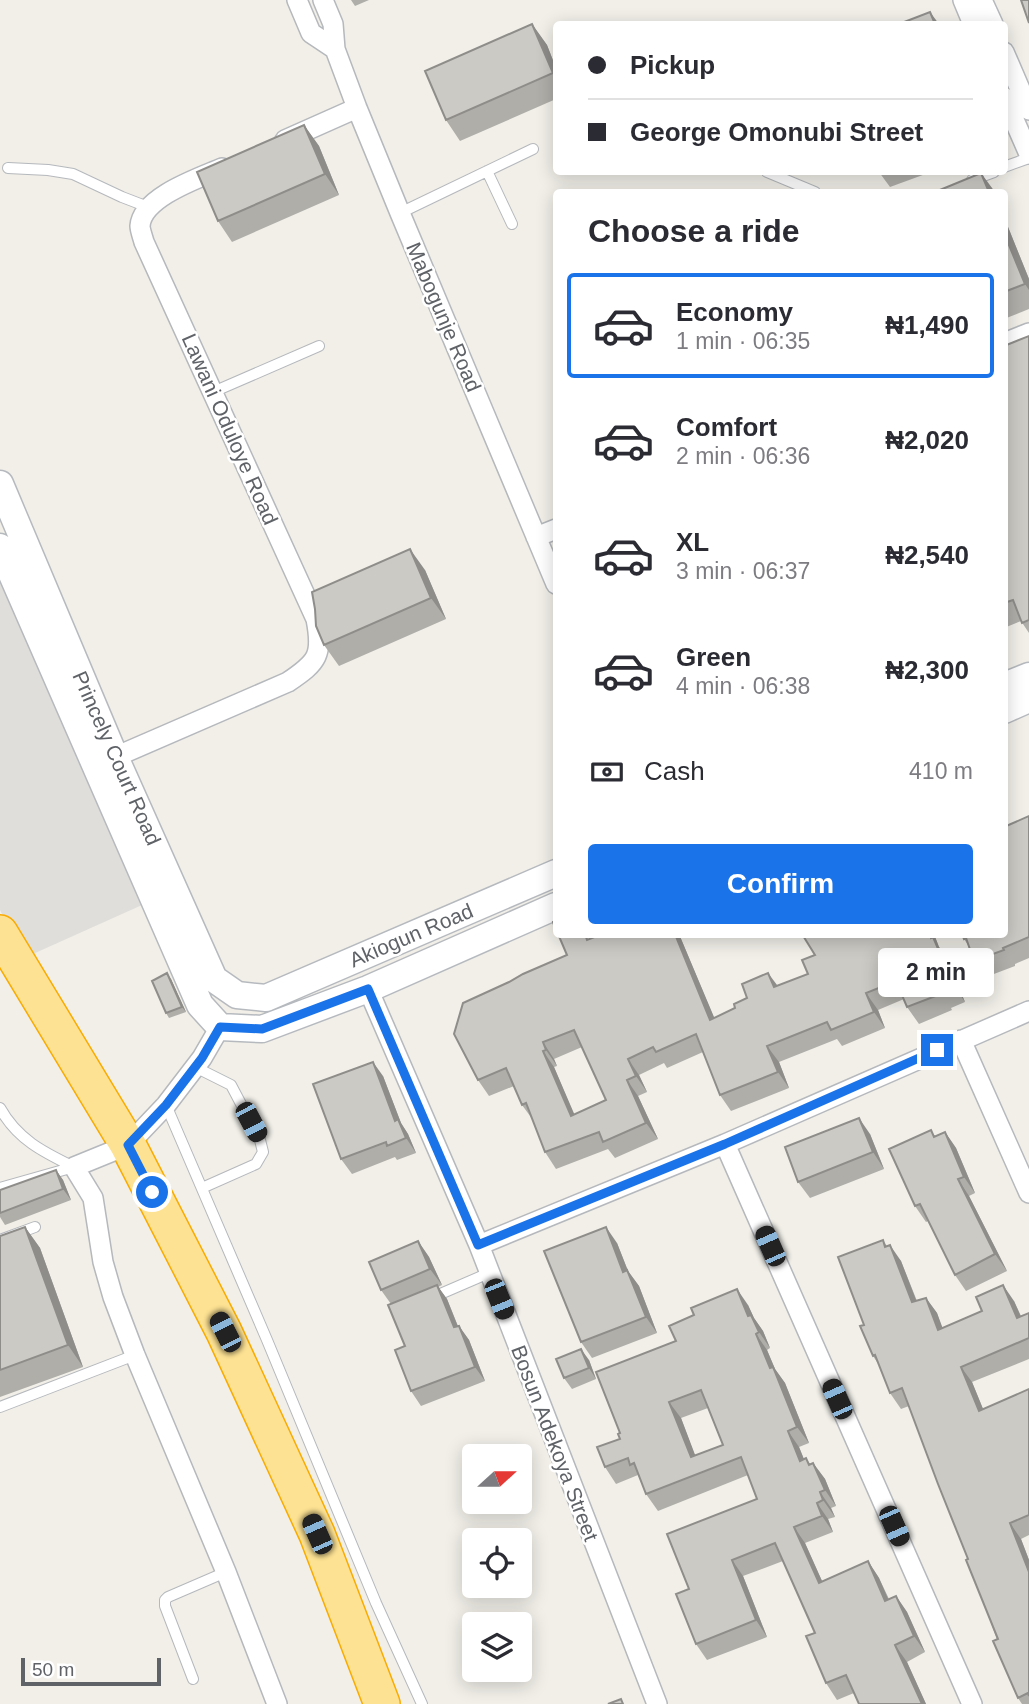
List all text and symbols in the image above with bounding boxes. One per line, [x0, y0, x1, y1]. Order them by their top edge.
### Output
text: Pickup [630, 50, 715, 80]
text: George Omonubi Street [630, 117, 923, 147]
text: Choose a ride [588, 213, 800, 249]
street label: Mabogunje Road [402, 239, 486, 395]
icon: car [592, 294, 655, 357]
text: Economy [676, 297, 793, 327]
text: ₦1,490 [885, 310, 969, 340]
text: 1 min · 06:35 [676, 328, 810, 354]
street label: Lawani Oduloye Road [177, 330, 283, 528]
icon: car [592, 409, 655, 472]
text: Comfort [676, 412, 777, 442]
text: ₦2,020 [885, 425, 969, 455]
text: 2 min · 06:36 [676, 443, 810, 469]
icon: car [592, 524, 655, 587]
text: XL [676, 527, 709, 557]
text: ₦2,540 [885, 540, 969, 570]
text: 3 min · 06:37 [676, 558, 810, 584]
icon: car [592, 639, 655, 702]
text: Green [676, 642, 751, 672]
text: ₦2,300 [885, 655, 969, 685]
street label: Princely Court Road [68, 667, 166, 849]
text: 4 min · 06:38 [676, 673, 810, 699]
icon: cash [588, 753, 626, 791]
text: Cash [644, 756, 705, 786]
text: 410 m [909, 758, 973, 784]
button: Confirm [588, 844, 973, 924]
street label: Akiogun Road [346, 899, 476, 971]
callout: 2 min [879, 948, 995, 998]
text: 2 min [906, 959, 966, 985]
route end [921, 1034, 953, 1066]
car [232, 1099, 271, 1145]
route start [136, 1176, 168, 1208]
car [752, 1223, 789, 1269]
car [482, 1276, 517, 1322]
car [207, 1309, 244, 1355]
street label: Bosun Adekoya Street [507, 1342, 603, 1544]
car [819, 1376, 856, 1422]
north arrow [462, 1444, 532, 1514]
map controls [462, 1444, 532, 1682]
car [876, 1503, 913, 1549]
car [299, 1511, 336, 1557]
button: locate [462, 1528, 532, 1598]
button: layers [462, 1612, 532, 1682]
scale bar [21, 1655, 161, 1687]
text: 50 m [32, 1659, 74, 1680]

